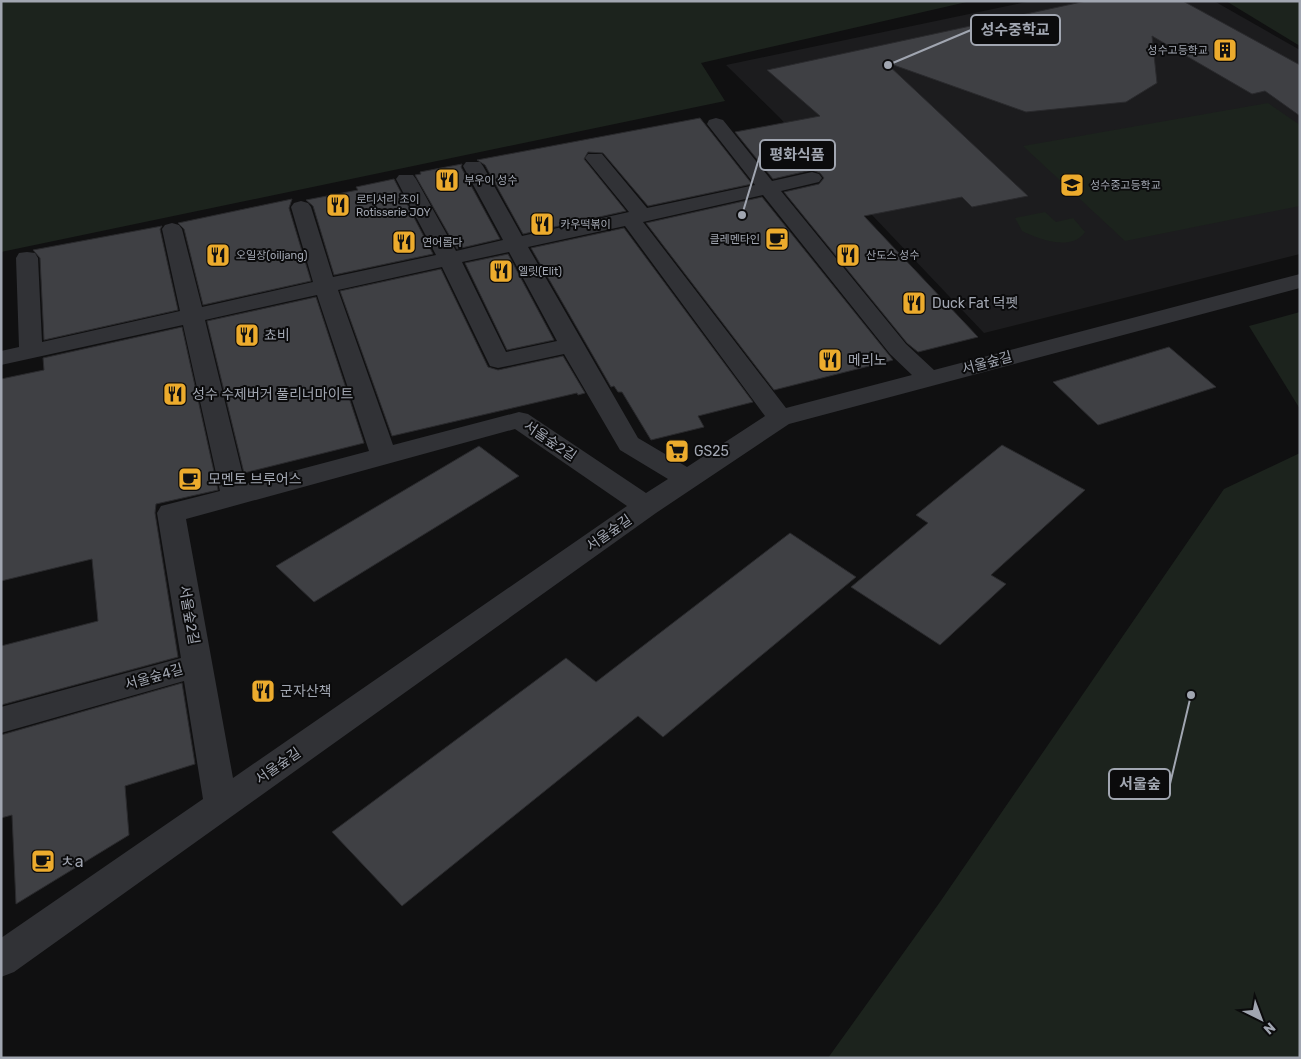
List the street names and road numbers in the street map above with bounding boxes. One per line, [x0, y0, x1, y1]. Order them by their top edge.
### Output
street label: 서울숲길 [960, 348, 1014, 378]
street label: 서울숲2길 [520, 417, 580, 465]
street label: 서울숲길 [583, 511, 635, 555]
street label: 서울숲2길 [175, 584, 203, 646]
street label: 서울숲4길 [123, 661, 185, 693]
street label: 서울숲길 [252, 744, 304, 788]

